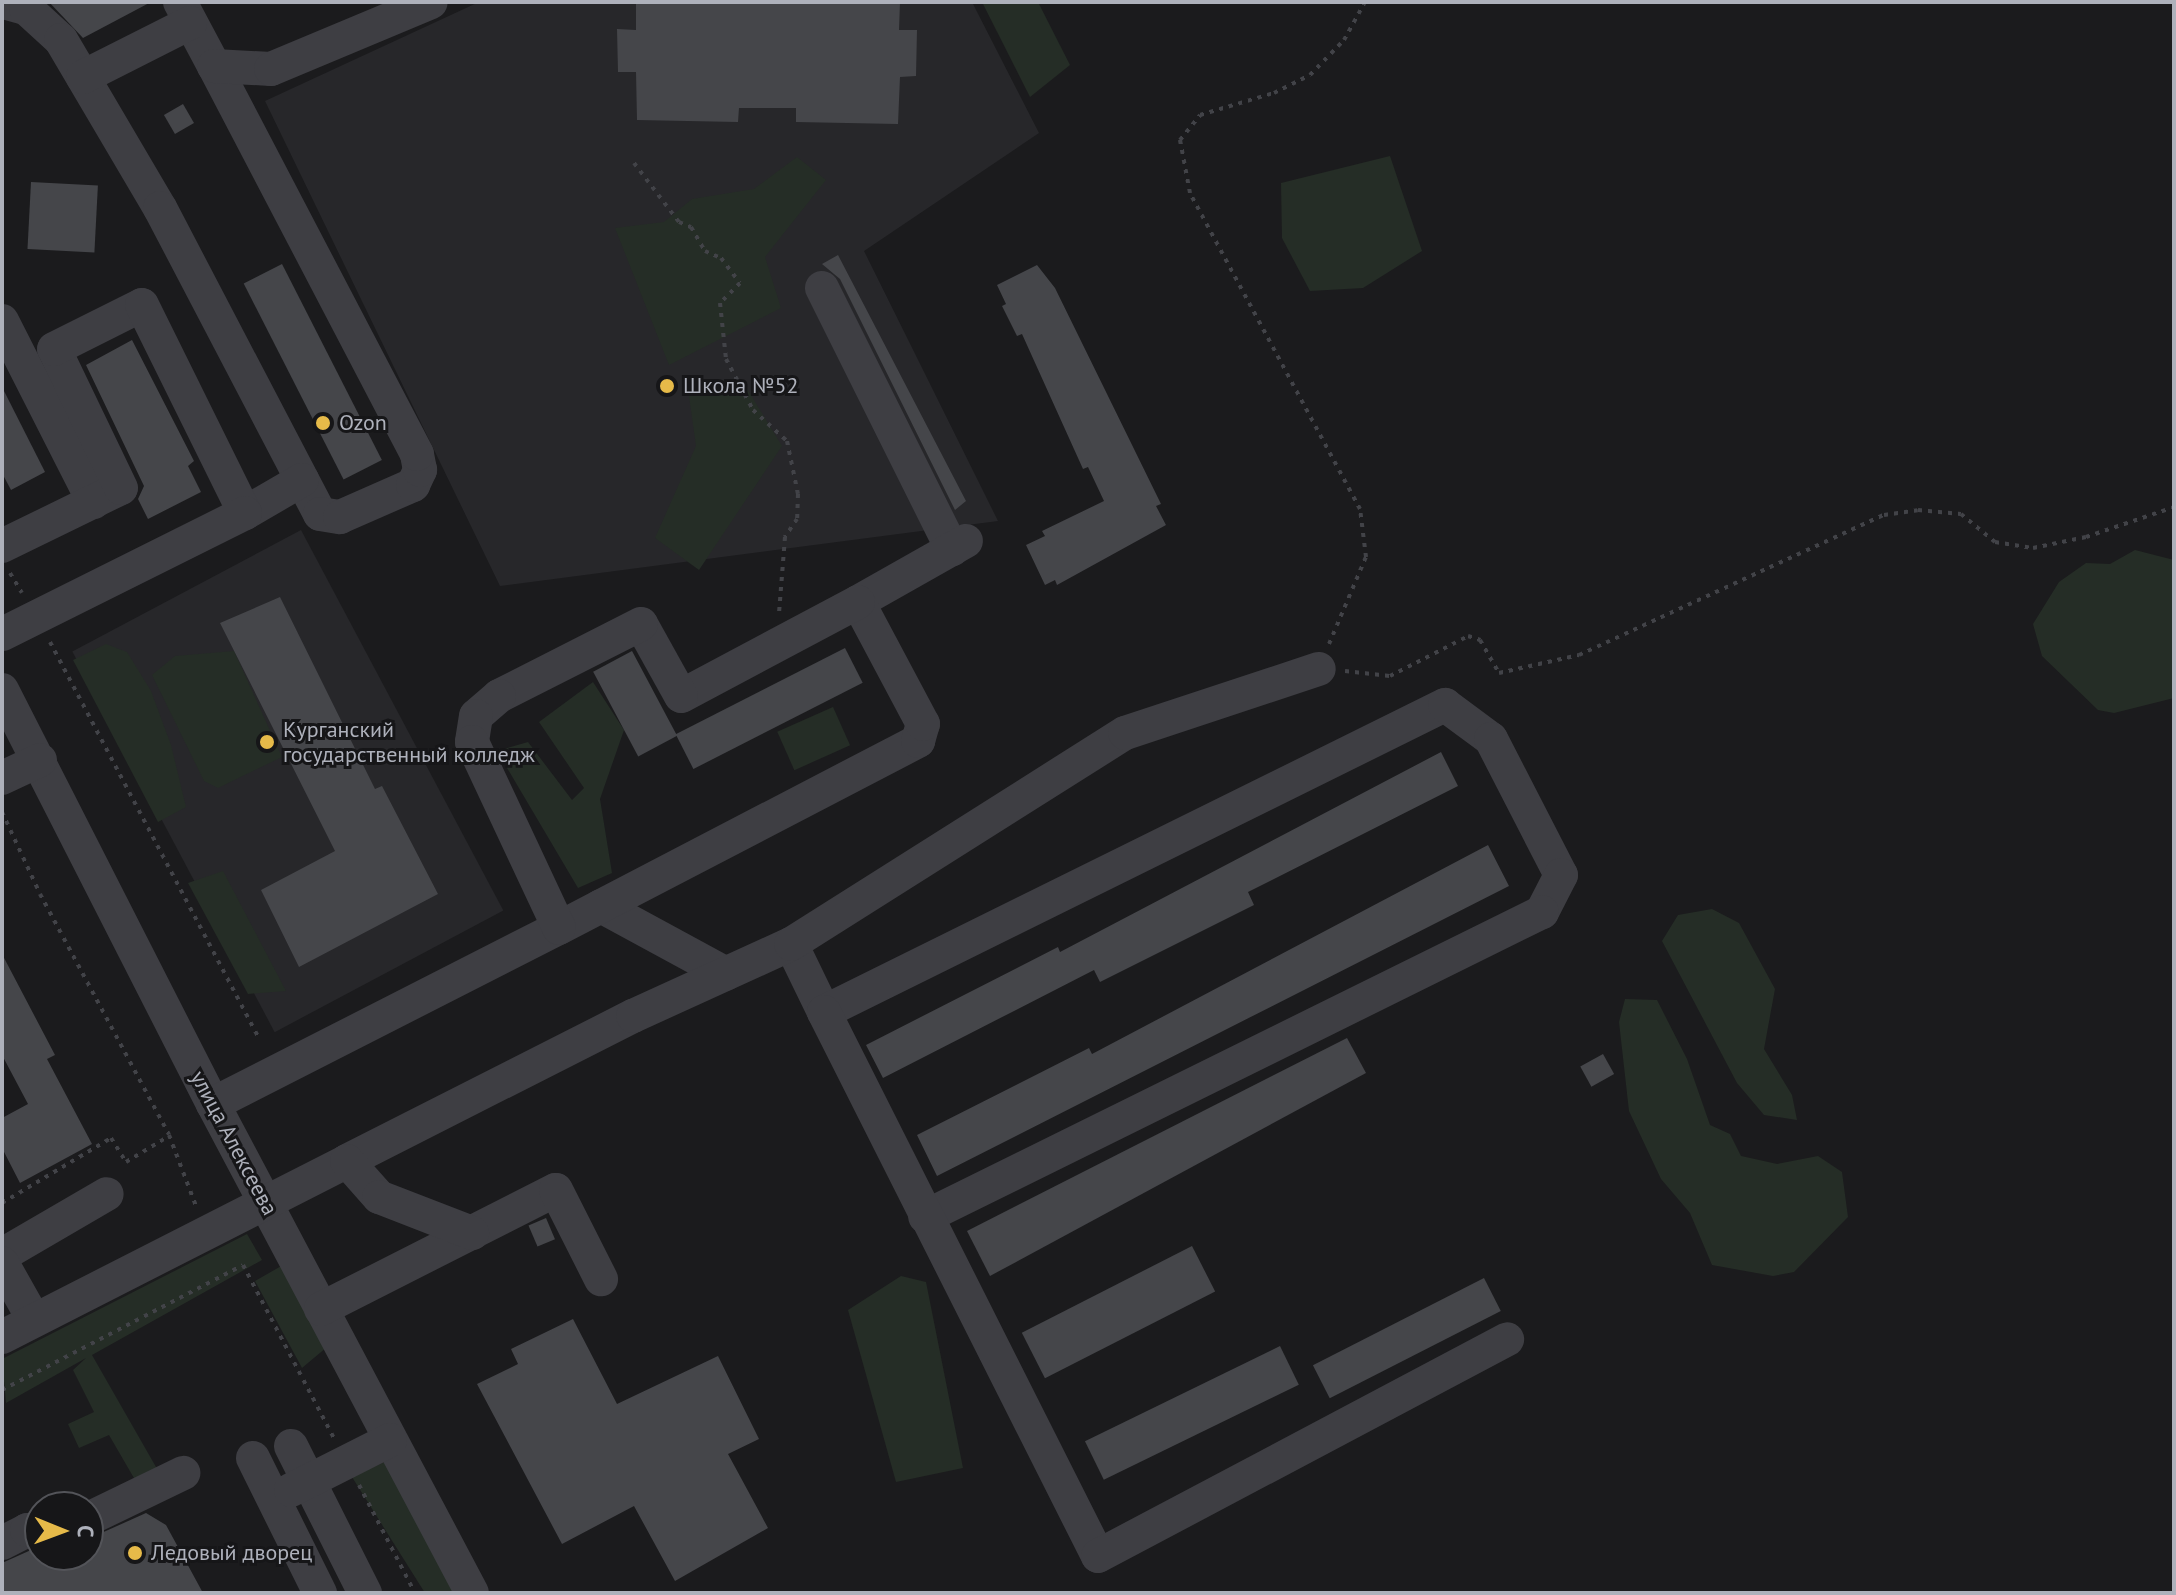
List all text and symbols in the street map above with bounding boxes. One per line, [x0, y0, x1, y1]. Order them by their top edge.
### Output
place label: Школа №52 [683, 373, 799, 399]
marker: Школа №52 [658, 377, 676, 395]
place label: Ozon [339, 410, 387, 436]
marker: Ozon [314, 414, 332, 432]
place label: Курганский государственный колледж [283, 716, 535, 768]
marker: Курганский государственный колледж [258, 733, 276, 751]
street label: улица Алексеева [185, 1066, 283, 1220]
north arrow [24, 1491, 104, 1571]
text: С [72, 1525, 100, 1538]
place label: Ледовый дворец [151, 1540, 312, 1566]
marker: Ледовый дворец [126, 1544, 144, 1562]

